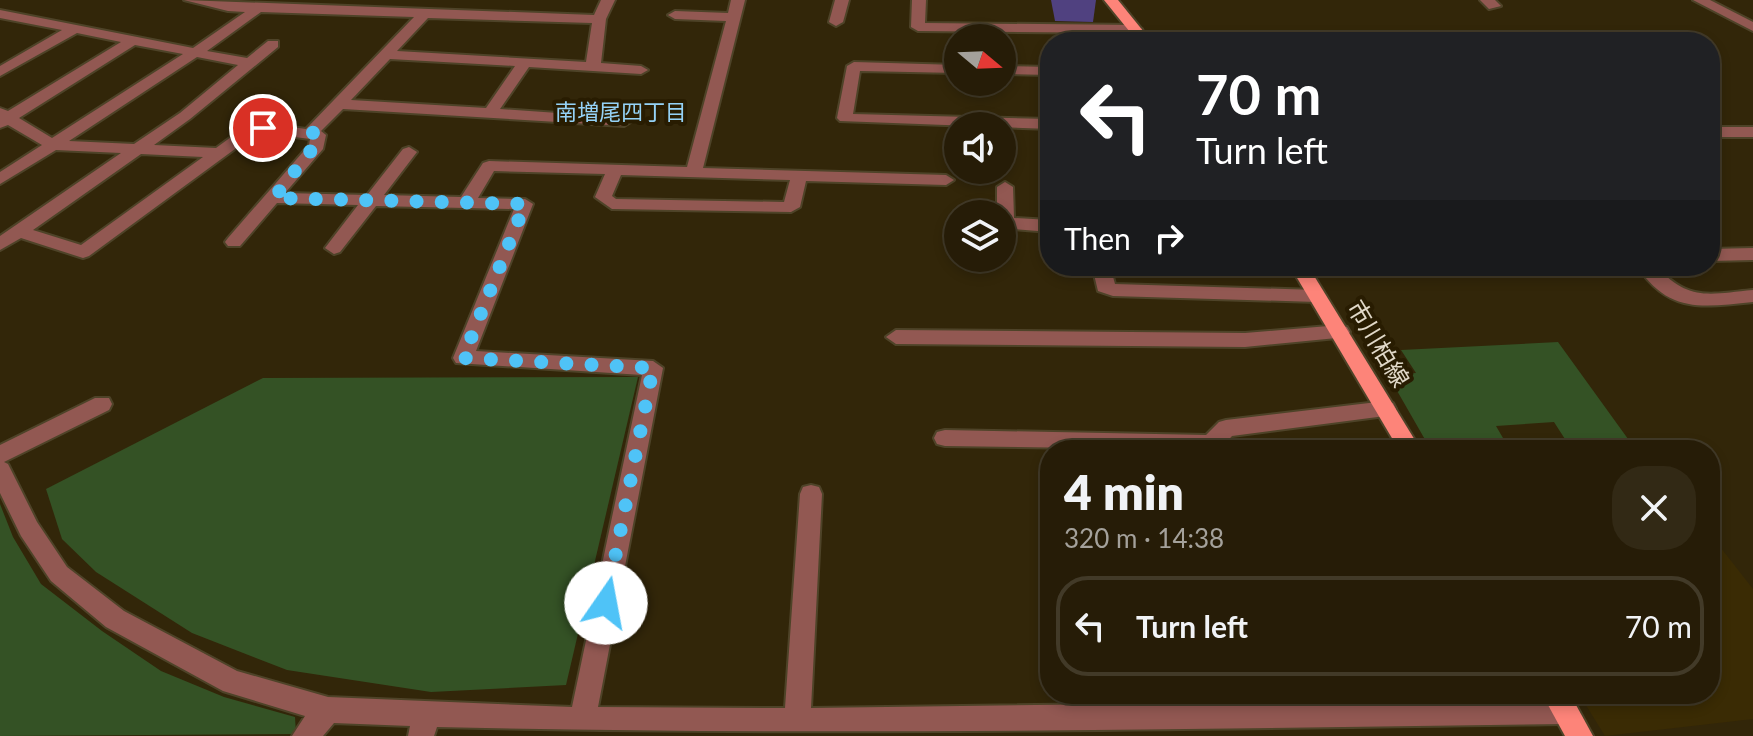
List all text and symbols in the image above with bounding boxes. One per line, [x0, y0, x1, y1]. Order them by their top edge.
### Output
north arrow [944, 24, 1016, 96]
map controls [944, 24, 1016, 272]
text: 70 m [1196, 60, 1321, 127]
icon: left [1064, 64, 1168, 168]
pin [229, 94, 297, 162]
district label: 南増尾四丁目 [555, 98, 687, 125]
icon: arrive [241, 106, 285, 150]
button: sound [944, 112, 1016, 184]
text: Turn left [1196, 128, 1328, 172]
button: layers [944, 200, 1016, 272]
icon: right [1147, 216, 1191, 260]
text: Then [1064, 220, 1131, 256]
street label: 市川柏線 [1342, 294, 1416, 392]
text: 4 min [1064, 463, 1184, 520]
button: close [1612, 466, 1696, 550]
text: 320 m · 14:38 [1064, 522, 1224, 554]
position arrow [564, 561, 648, 645]
icon: left [1068, 604, 1112, 648]
text: Turn left [1136, 608, 1248, 644]
text: 70 m [1625, 608, 1692, 644]

